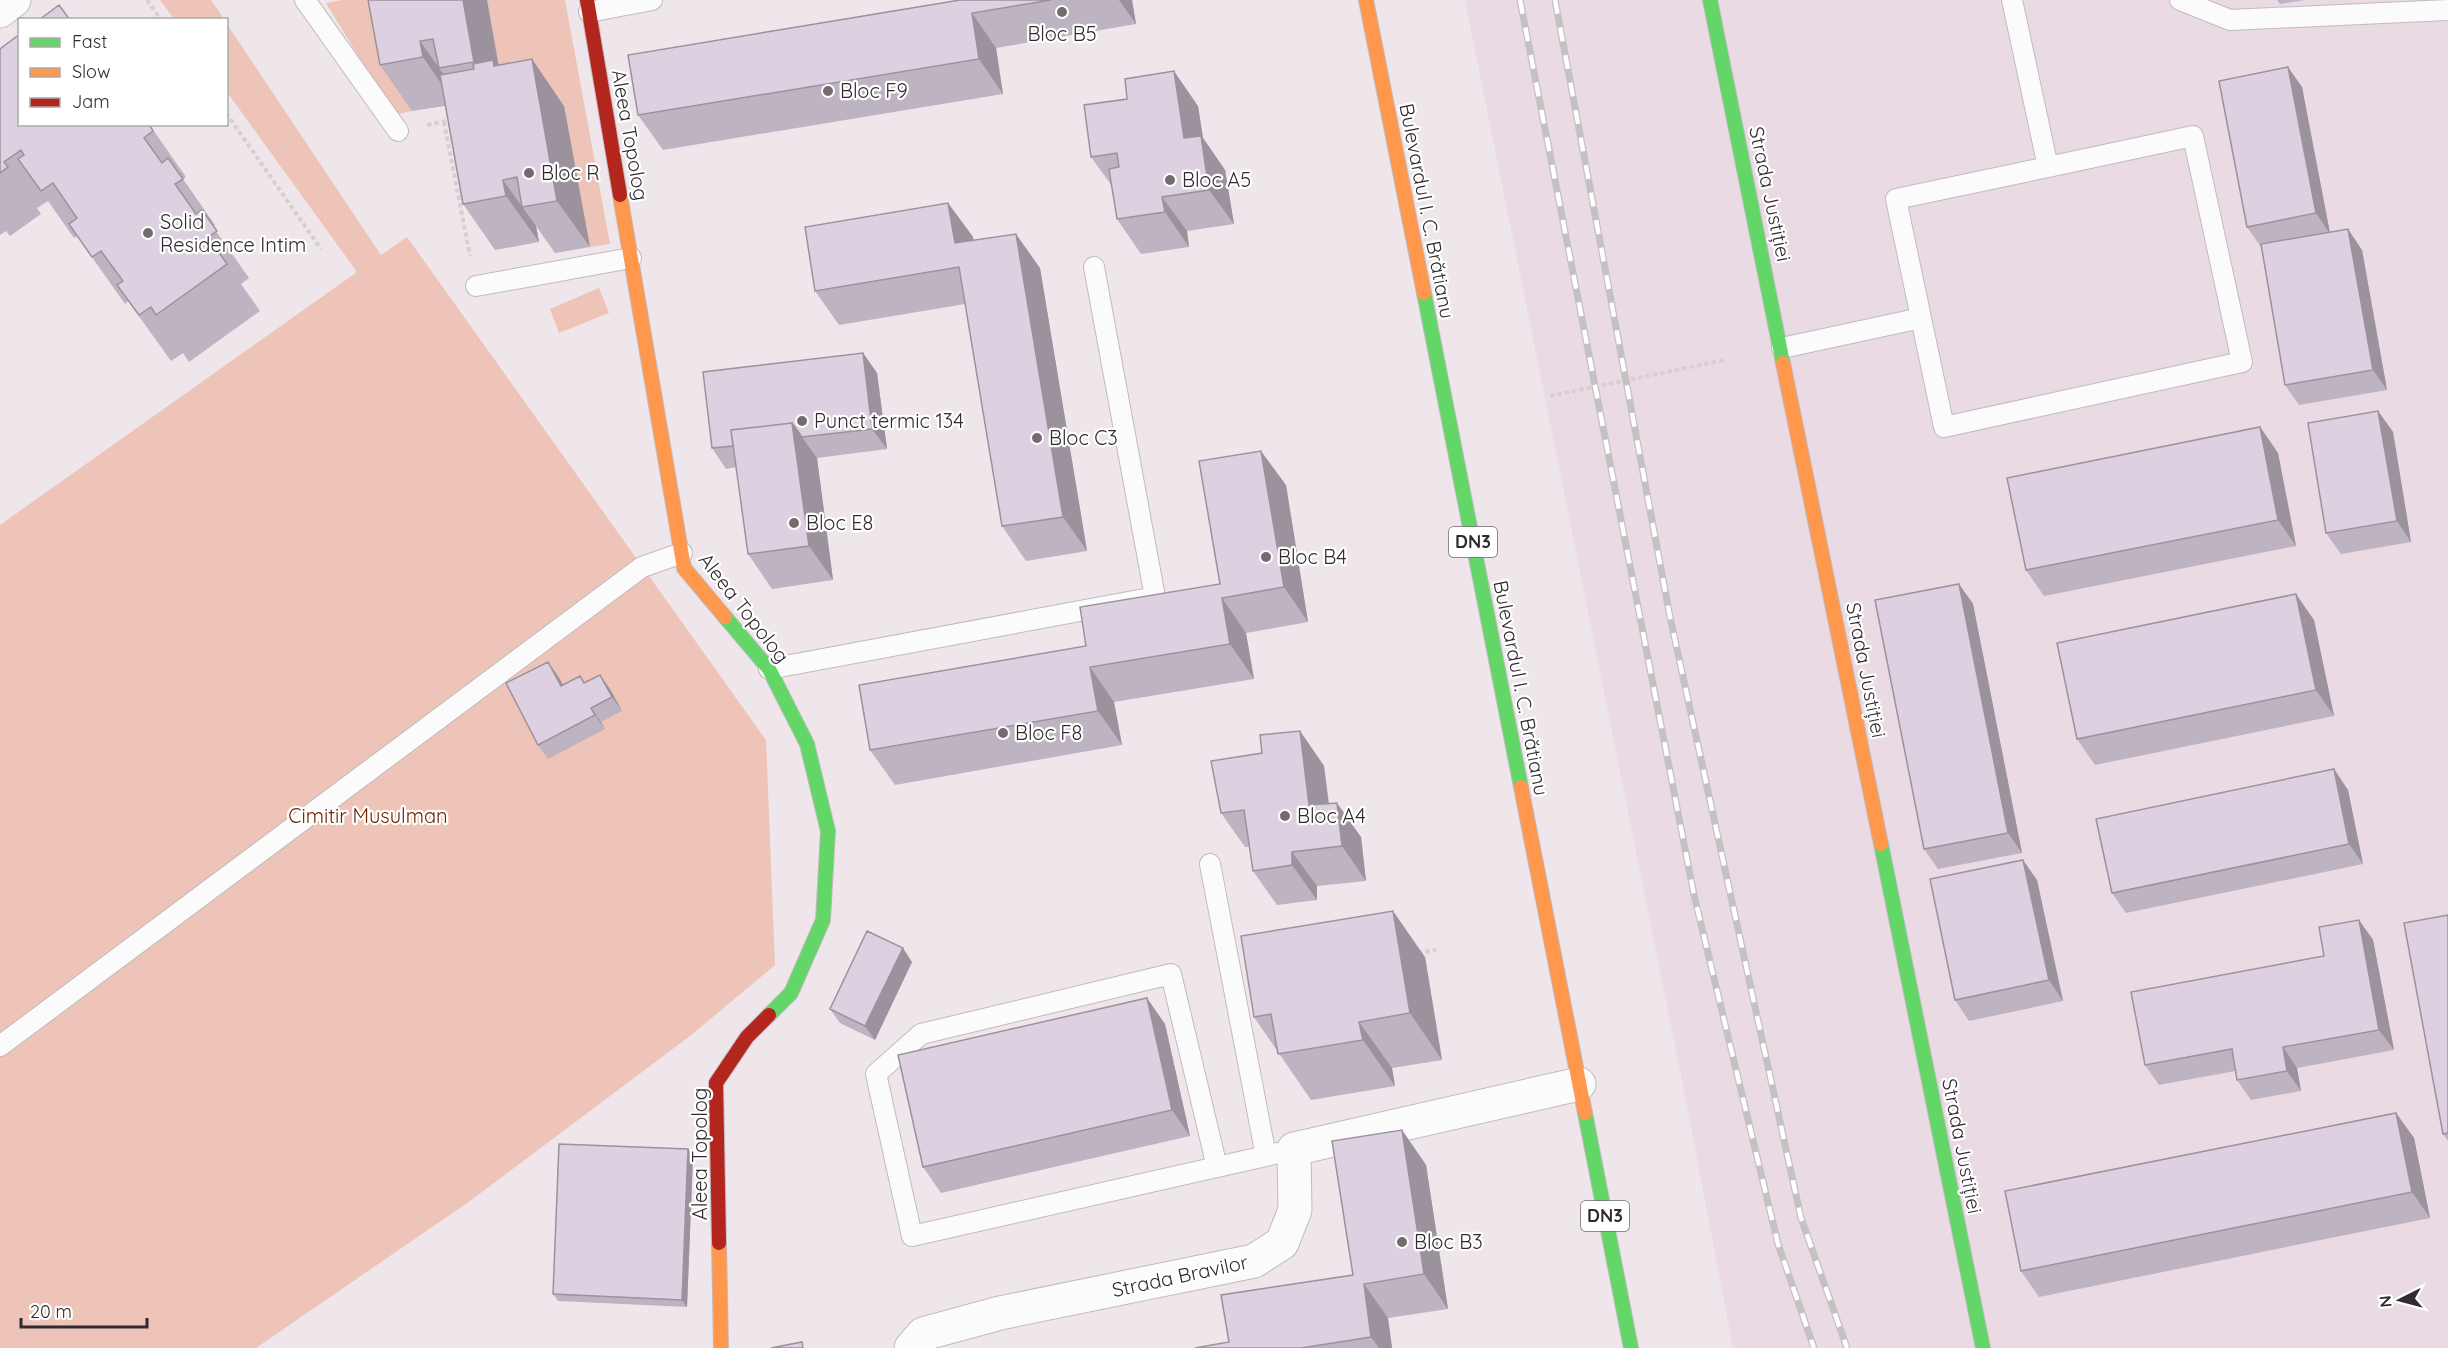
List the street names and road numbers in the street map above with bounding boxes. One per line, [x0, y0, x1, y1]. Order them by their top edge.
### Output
street label: Aleea Topolog [607, 67, 654, 202]
street label: Bulevardul I. C. Brătianu [1394, 101, 1461, 321]
street label: Strada Justiției [1744, 124, 1797, 264]
road number: DN3 [1449, 527, 1497, 557]
street label: Aleea Topolog [694, 548, 795, 668]
street label: Bulevardul I. C. Brătianu [1488, 578, 1555, 798]
street label: Strada Justiției [1841, 600, 1892, 740]
street label: Strada Justiției [1937, 1076, 1988, 1216]
street label: Aleea Topolog [687, 1088, 712, 1220]
road number: DN3 [1581, 1201, 1629, 1231]
street label: Strada Bravilor [1109, 1249, 1251, 1302]

